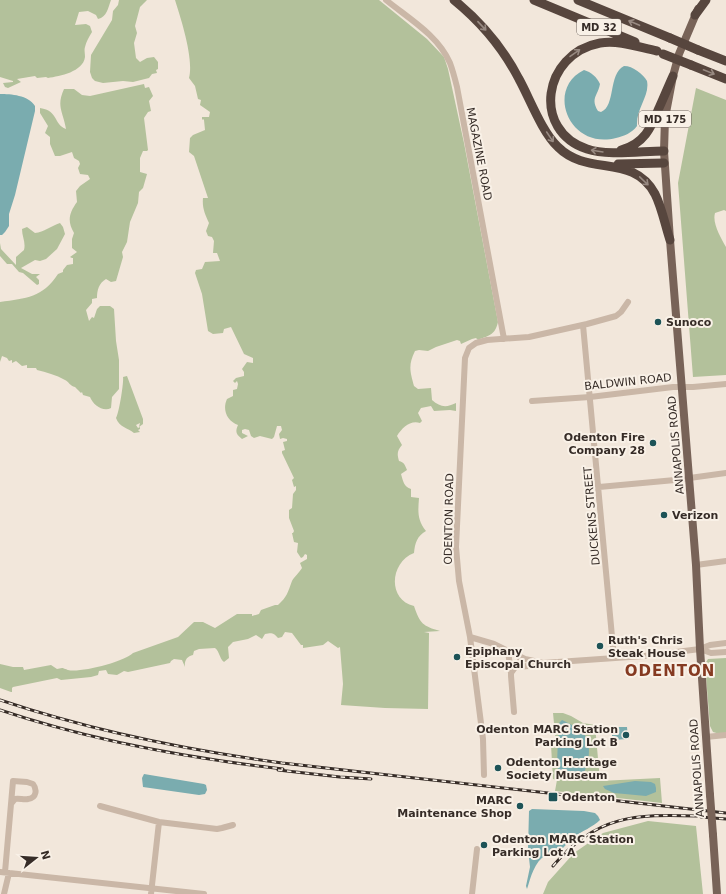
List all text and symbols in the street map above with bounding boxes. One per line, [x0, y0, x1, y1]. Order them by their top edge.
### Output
road number: MD 32 [577, 19, 621, 35]
one-way arrow [628, 19, 640, 27]
one-way arrow [477, 21, 487, 31]
one-way arrow [570, 49, 581, 57]
one-way arrow [702, 69, 714, 77]
street label: MAGAZINE ROAD [464, 106, 494, 202]
road number: MD 175 [639, 111, 691, 127]
one-way arrow [546, 131, 554, 142]
one-way arrow [591, 147, 604, 155]
one-way arrow [639, 176, 649, 185]
place label: Sunoco [666, 316, 712, 329]
marker: Sunoco [653, 317, 663, 327]
street label: BALDWIN ROAD [584, 371, 672, 393]
street label: ANNAPOLIS ROAD [665, 395, 687, 495]
place label: Odenton Fire Company 28 [564, 431, 645, 457]
marker: Odenton Fire Company 28 [648, 438, 658, 448]
street label: DUCKENS STREET [581, 466, 603, 566]
street label: ODENTON ROAD [442, 473, 456, 565]
place label: Verizon [672, 509, 718, 522]
marker: Verizon [659, 510, 669, 520]
place label: Ruth's Chris Steak House [608, 634, 686, 660]
marker: Ruth's Chris Steak House [595, 641, 605, 651]
place label: Epiphany Episcopal Church [465, 645, 571, 671]
marker: Epiphany Episcopal Church [452, 652, 462, 662]
district label: ODENTON [625, 662, 715, 680]
street label: ANNAPOLIS ROAD [687, 718, 707, 818]
place label: Odenton MARC Station Parking Lot B [476, 723, 618, 749]
marker: Odenton MARC Station Parking Lot B [621, 730, 631, 740]
place label: Odenton Heritage Society Museum [506, 756, 617, 782]
marker: Odenton Heritage Society Museum [493, 763, 503, 773]
marker: Odenton [547, 791, 559, 803]
place label: Odenton [562, 791, 615, 804]
place label: MARC Maintenance Shop [397, 794, 512, 820]
marker: MARC Maintenance Shop [515, 801, 525, 811]
place label: Odenton MARC Station Parking Lot A [492, 833, 634, 859]
north arrow [16, 838, 56, 878]
marker: Odenton MARC Station Parking Lot A [479, 840, 489, 850]
text: N [38, 849, 53, 862]

